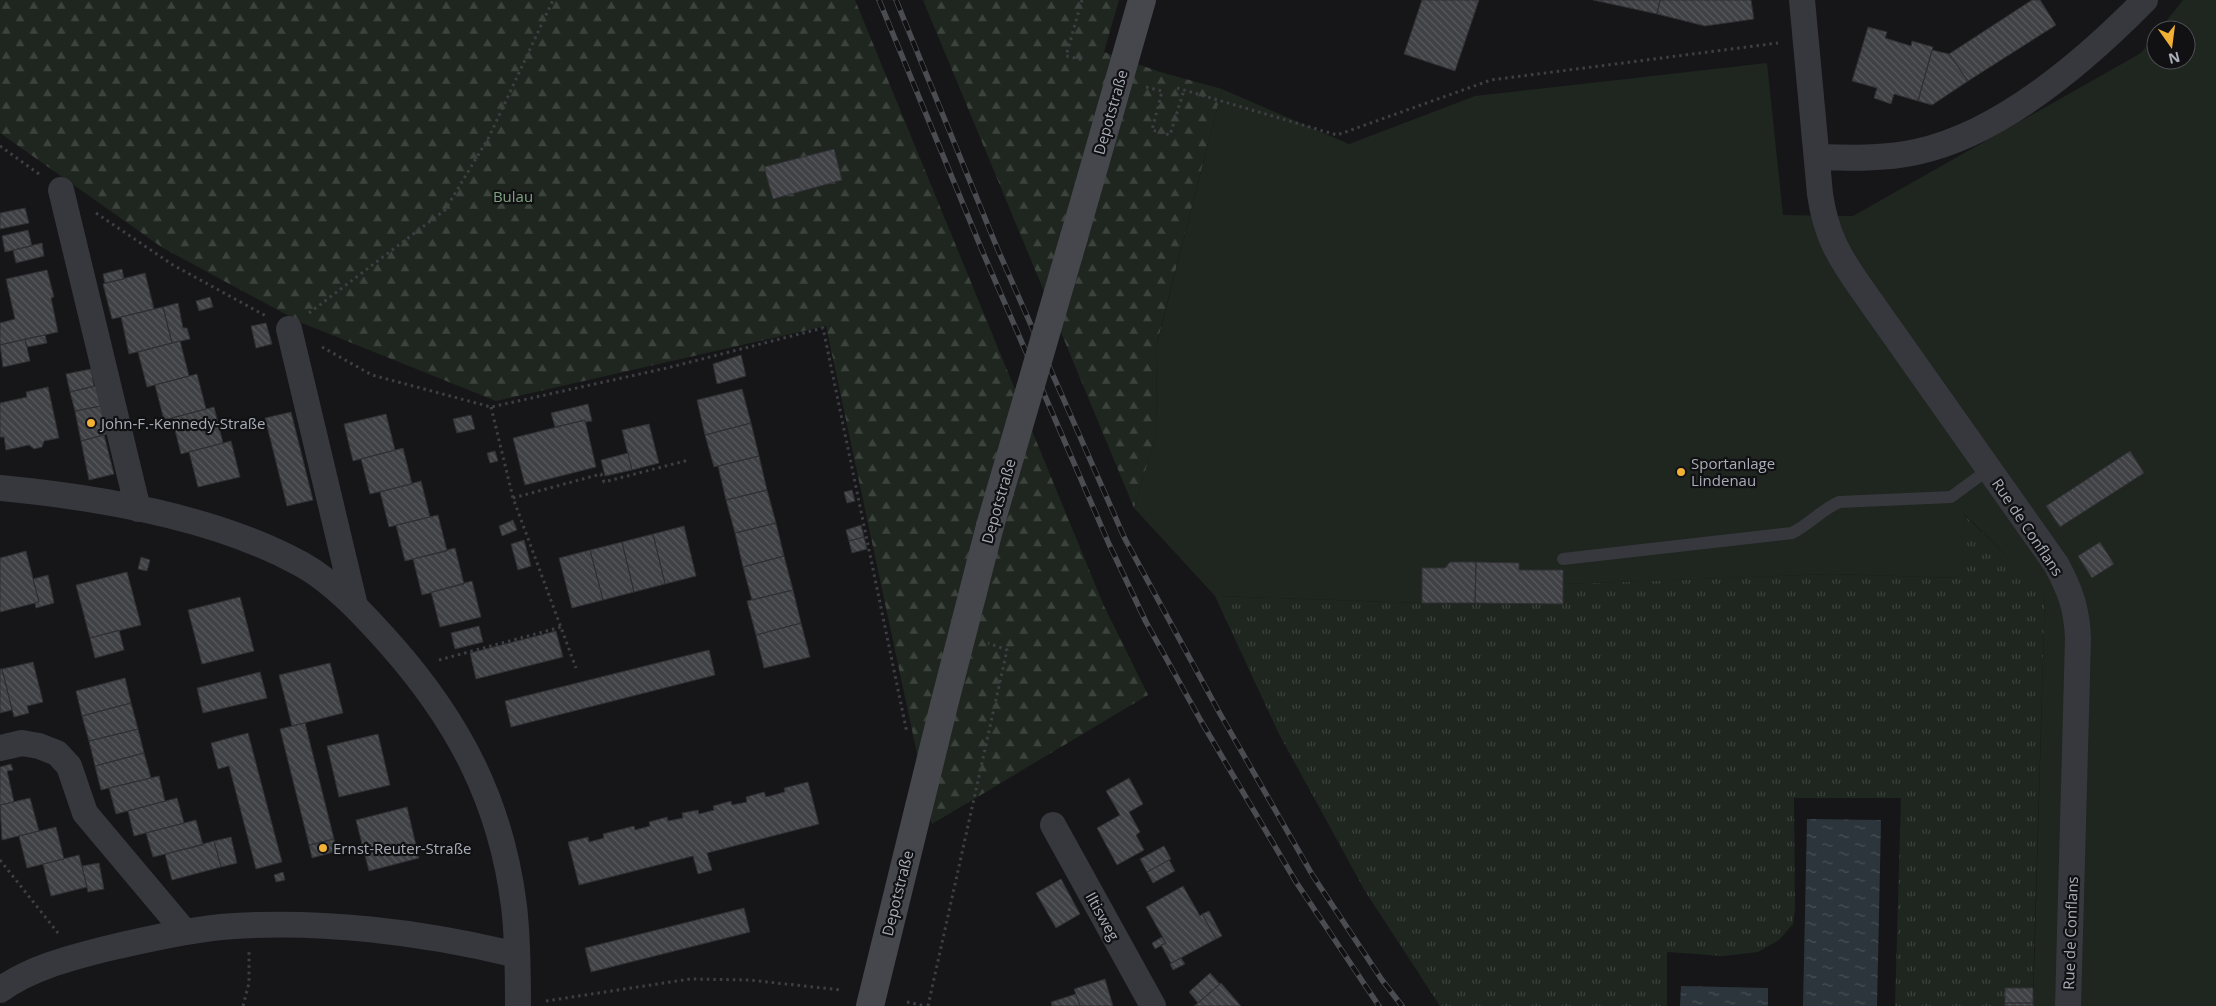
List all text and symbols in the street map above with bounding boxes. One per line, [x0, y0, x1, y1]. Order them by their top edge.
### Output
north arrow [2146, 20, 2196, 70]
text: N [2166, 48, 2182, 69]
street label: Depotstraße [1088, 67, 1132, 157]
park label: Bulau [493, 186, 533, 206]
place label: John-F.-Kennedy-Straße [99, 413, 266, 433]
marker: John-F.-Kennedy-Straße [85, 417, 97, 429]
place label: Sportanlage Lindenau [1691, 453, 1775, 490]
street label: Depotstraße [976, 456, 1020, 546]
marker: Sportanlage Lindenau [1675, 466, 1687, 478]
street label: Rue de Conflans [1988, 474, 2068, 580]
place label: Ernst-Reuter-Straße [333, 838, 471, 858]
marker: Ernst-Reuter-Straße [317, 842, 329, 854]
street label: Depotstraße [877, 848, 917, 938]
street label: Rue de Conflans [2058, 876, 2082, 990]
street label: Iltisweg [1082, 888, 1124, 944]

